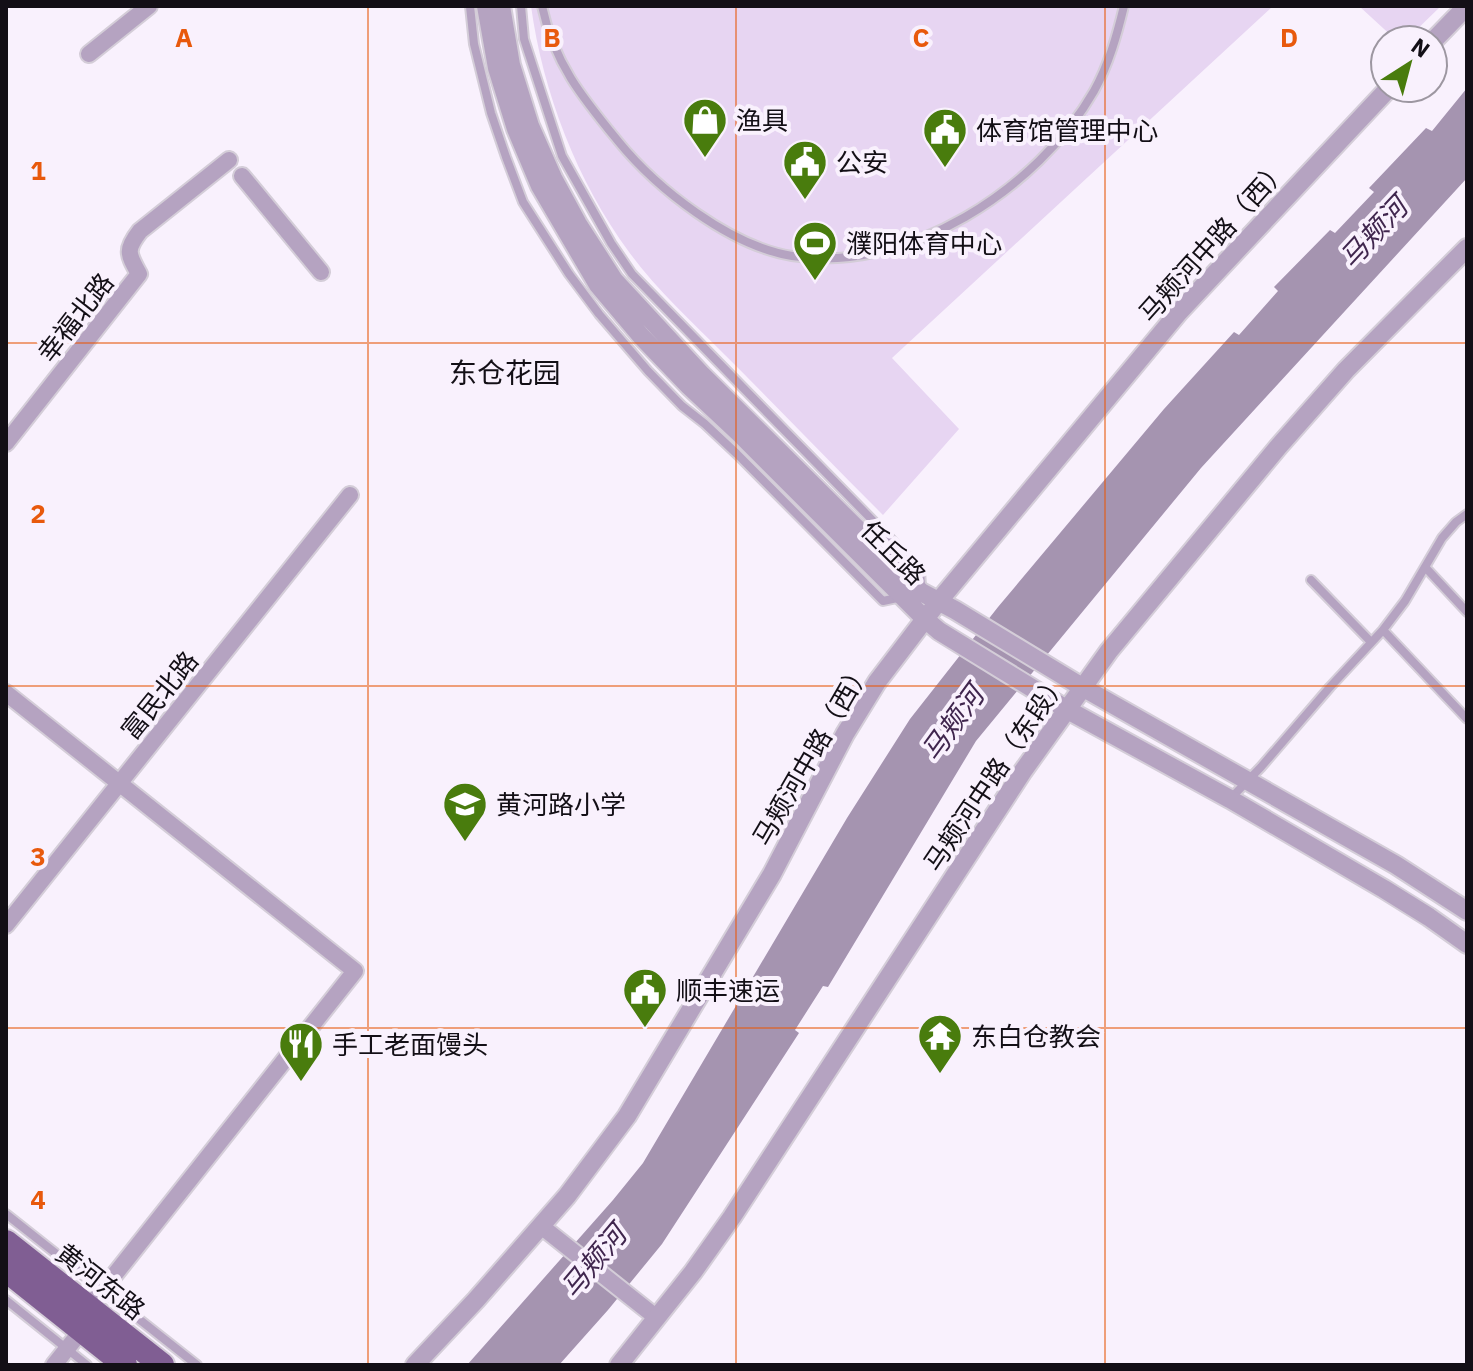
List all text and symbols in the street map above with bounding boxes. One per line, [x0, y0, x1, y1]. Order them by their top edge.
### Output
text: A [175, 20, 193, 54]
text: B [543, 20, 561, 54]
text: C [913, 20, 930, 54]
text: D [1280, 20, 1298, 54]
north arrow [1369, 24, 1449, 104]
text: N [1406, 31, 1436, 64]
shop icon: 渔具 [681, 96, 729, 159]
place label: 渔具 [736, 103, 788, 137]
public building icon: 体育馆管理中心 [921, 106, 969, 169]
place label: 体育馆管理中心 [976, 113, 1158, 147]
public building icon: 公安 [781, 138, 829, 201]
place label: 公安 [836, 145, 888, 179]
street label: 马颊河中路（西） [1131, 151, 1295, 329]
text: 1 [30, 153, 46, 187]
water label: 马颊河 [1331, 185, 1419, 275]
sports icon: 濮阳体育中心 [791, 219, 839, 282]
place label: 濮阳体育中心 [846, 226, 1002, 260]
street label: 幸福北路 [30, 266, 120, 368]
district label: 东仓花园 [449, 354, 561, 391]
text: 2 [30, 496, 46, 530]
street label: 任丘路 [854, 512, 934, 592]
street label: 富民北路 [113, 644, 205, 746]
street label: 马颊河中路（西） [744, 654, 878, 852]
street label: 马颊河中路（东段） [915, 664, 1075, 878]
water label: 马颊河 [912, 674, 995, 768]
school or university icon: 黄河路小学 [441, 780, 489, 843]
place label: 黄河路小学 [496, 787, 626, 821]
text: 3 [30, 839, 46, 873]
public building icon: 顺丰速运 [621, 966, 669, 1029]
place label: 顺丰速运 [676, 973, 780, 1007]
temple icon: 东白仓教会 [916, 1012, 964, 1075]
place label: 东白仓教会 [971, 1019, 1101, 1053]
restaurant icon: 手工老面馒头 [277, 1020, 325, 1083]
place label: 手工老面馒头 [332, 1027, 488, 1061]
text: 4 [30, 1182, 46, 1216]
water label: 马颊河 [552, 1213, 637, 1305]
street label: 黄河东路 [50, 1236, 152, 1326]

